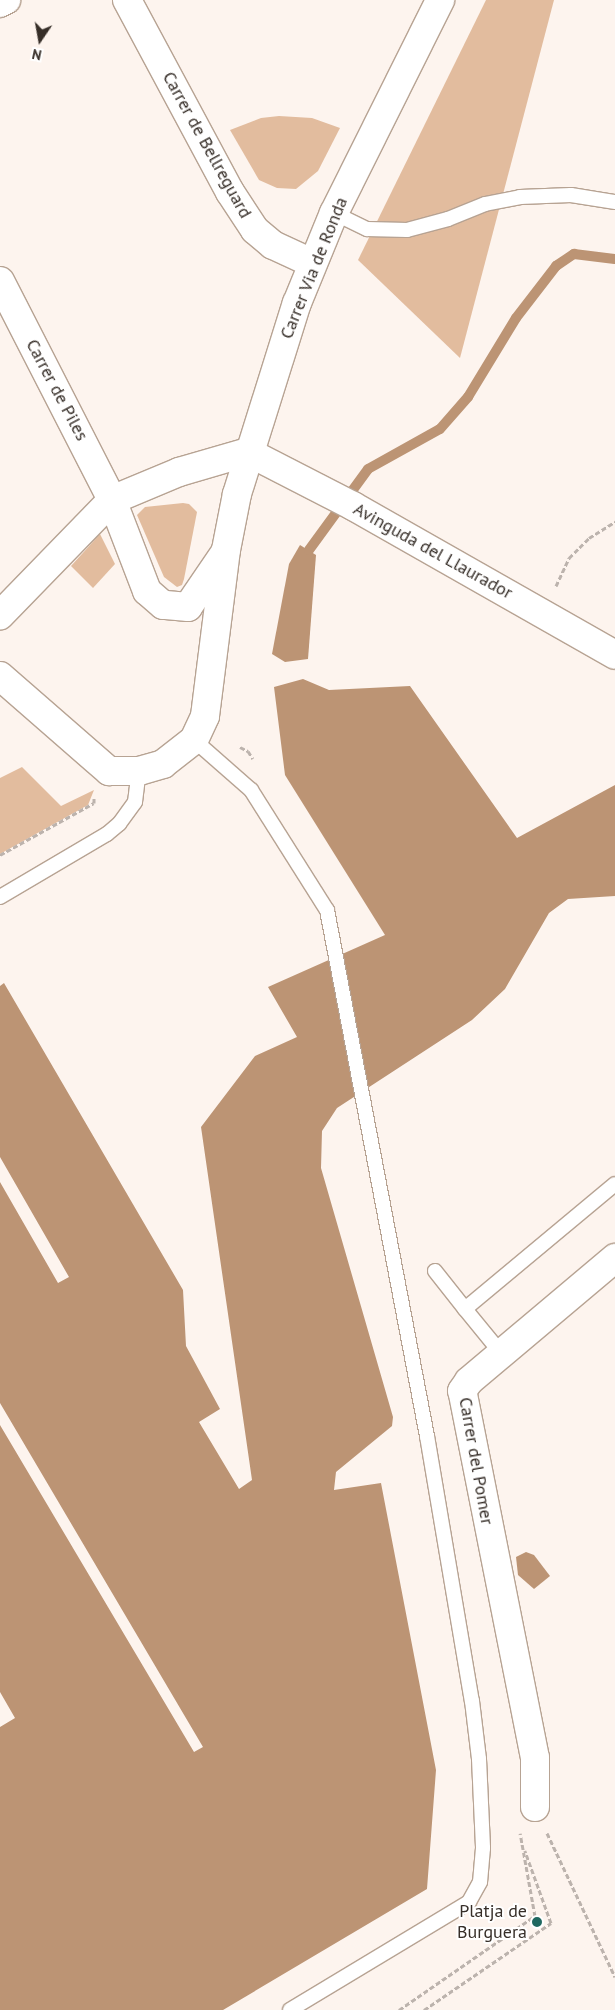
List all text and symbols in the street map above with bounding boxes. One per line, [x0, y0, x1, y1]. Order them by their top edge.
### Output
north arrow [15, 15, 65, 65]
text: N [31, 45, 43, 64]
street label: Carrer de Bellreguard [158, 68, 256, 222]
street label: Carrer Via de Ronda [276, 194, 352, 342]
street label: Carrer de Piles [21, 336, 93, 444]
street label: Avinguda del Llaurador [350, 498, 516, 604]
street label: Carrer del Pomer [454, 1396, 498, 1526]
place label: Platja de Burguera [457, 1901, 527, 1944]
marker: Platja de Burguera [531, 1916, 543, 1928]

